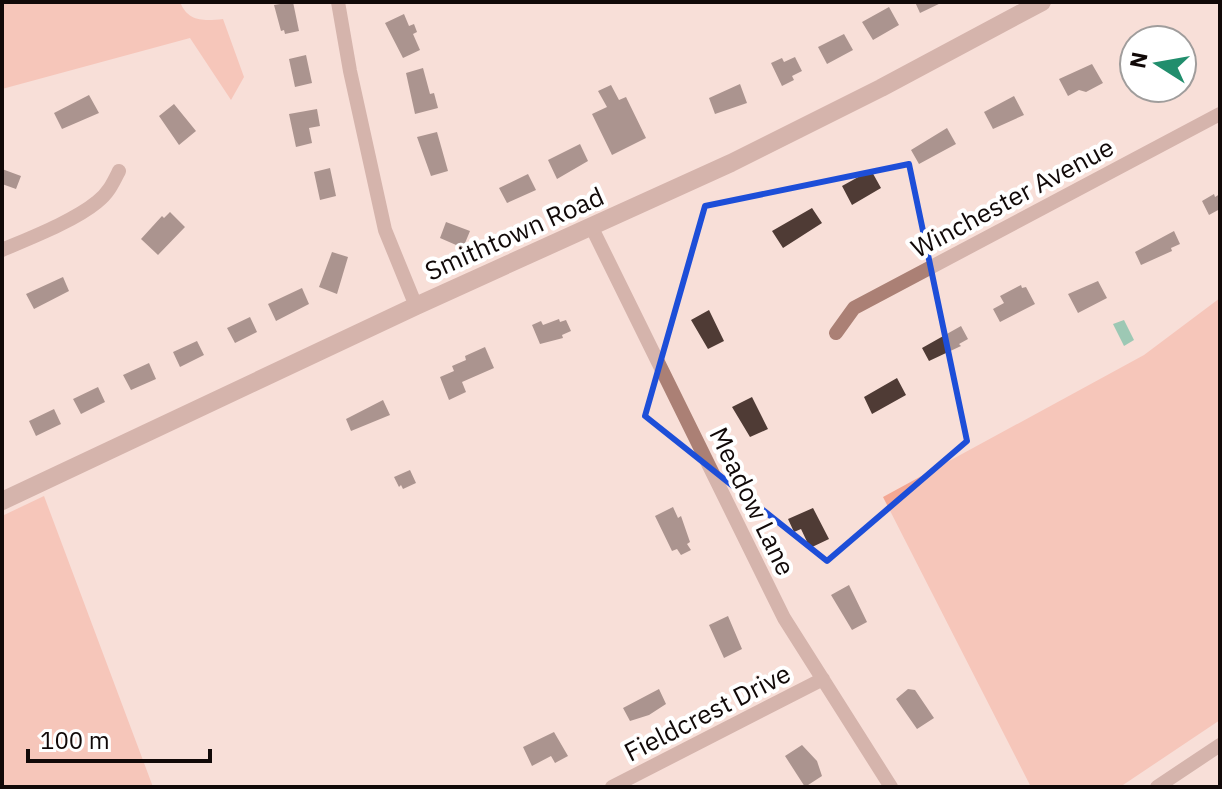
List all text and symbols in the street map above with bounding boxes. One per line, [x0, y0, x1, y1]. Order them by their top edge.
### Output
north arrow [1118, 24, 1198, 104]
text: N [1122, 49, 1154, 71]
street label: Winchester Avenue [905, 129, 1119, 265]
street label: Smithtown Road [419, 178, 609, 288]
street label: Meadow Lane [702, 421, 804, 581]
street label: Fieldcrest Drive [618, 655, 796, 769]
scale bar [28, 713, 210, 763]
text: 100 m [40, 724, 110, 756]

